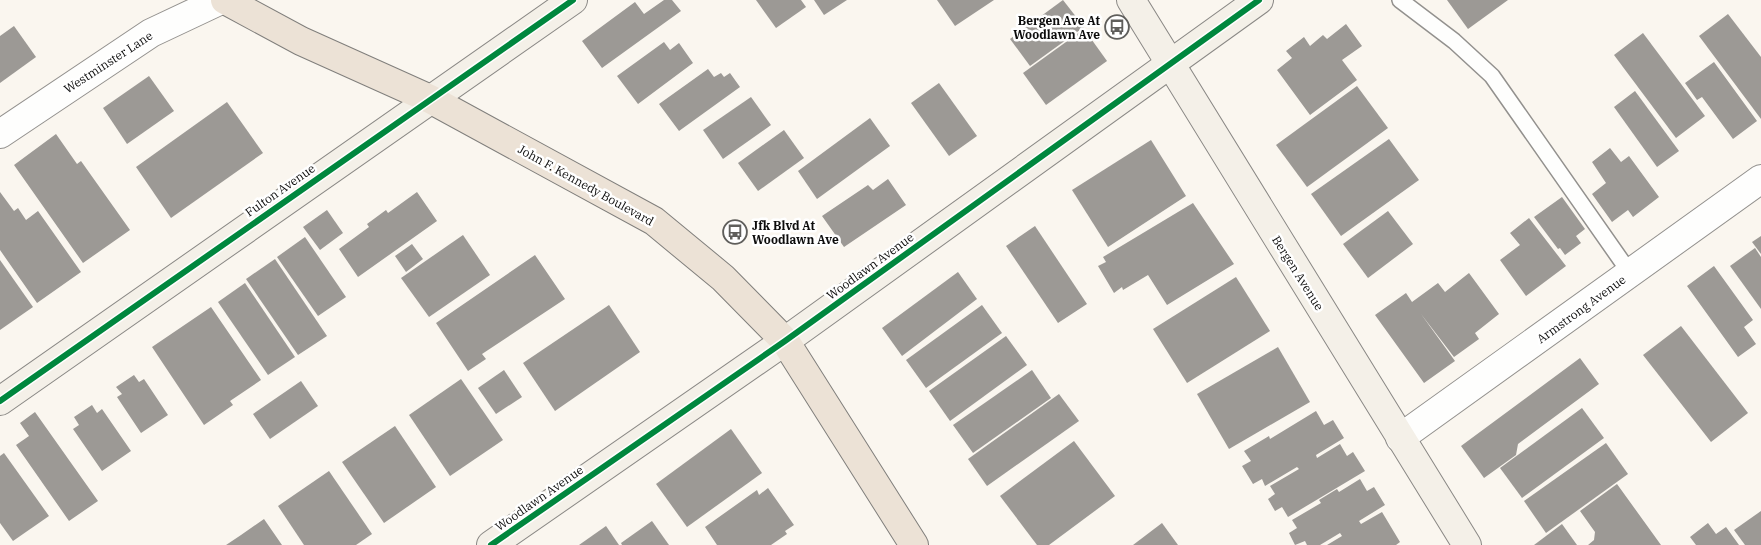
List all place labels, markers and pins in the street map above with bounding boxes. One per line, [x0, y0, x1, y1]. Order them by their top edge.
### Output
place label: Bergen Ave At Woodlawn Ave [1013, 13, 1101, 42]
bus stop icon: Bergen Ave At Woodlawn Ave [1104, 14, 1130, 40]
place label: Jfk Blvd At Woodlawn Ave [752, 218, 839, 247]
bus stop icon: Jfk Blvd At Woodlawn Ave [722, 219, 748, 245]

